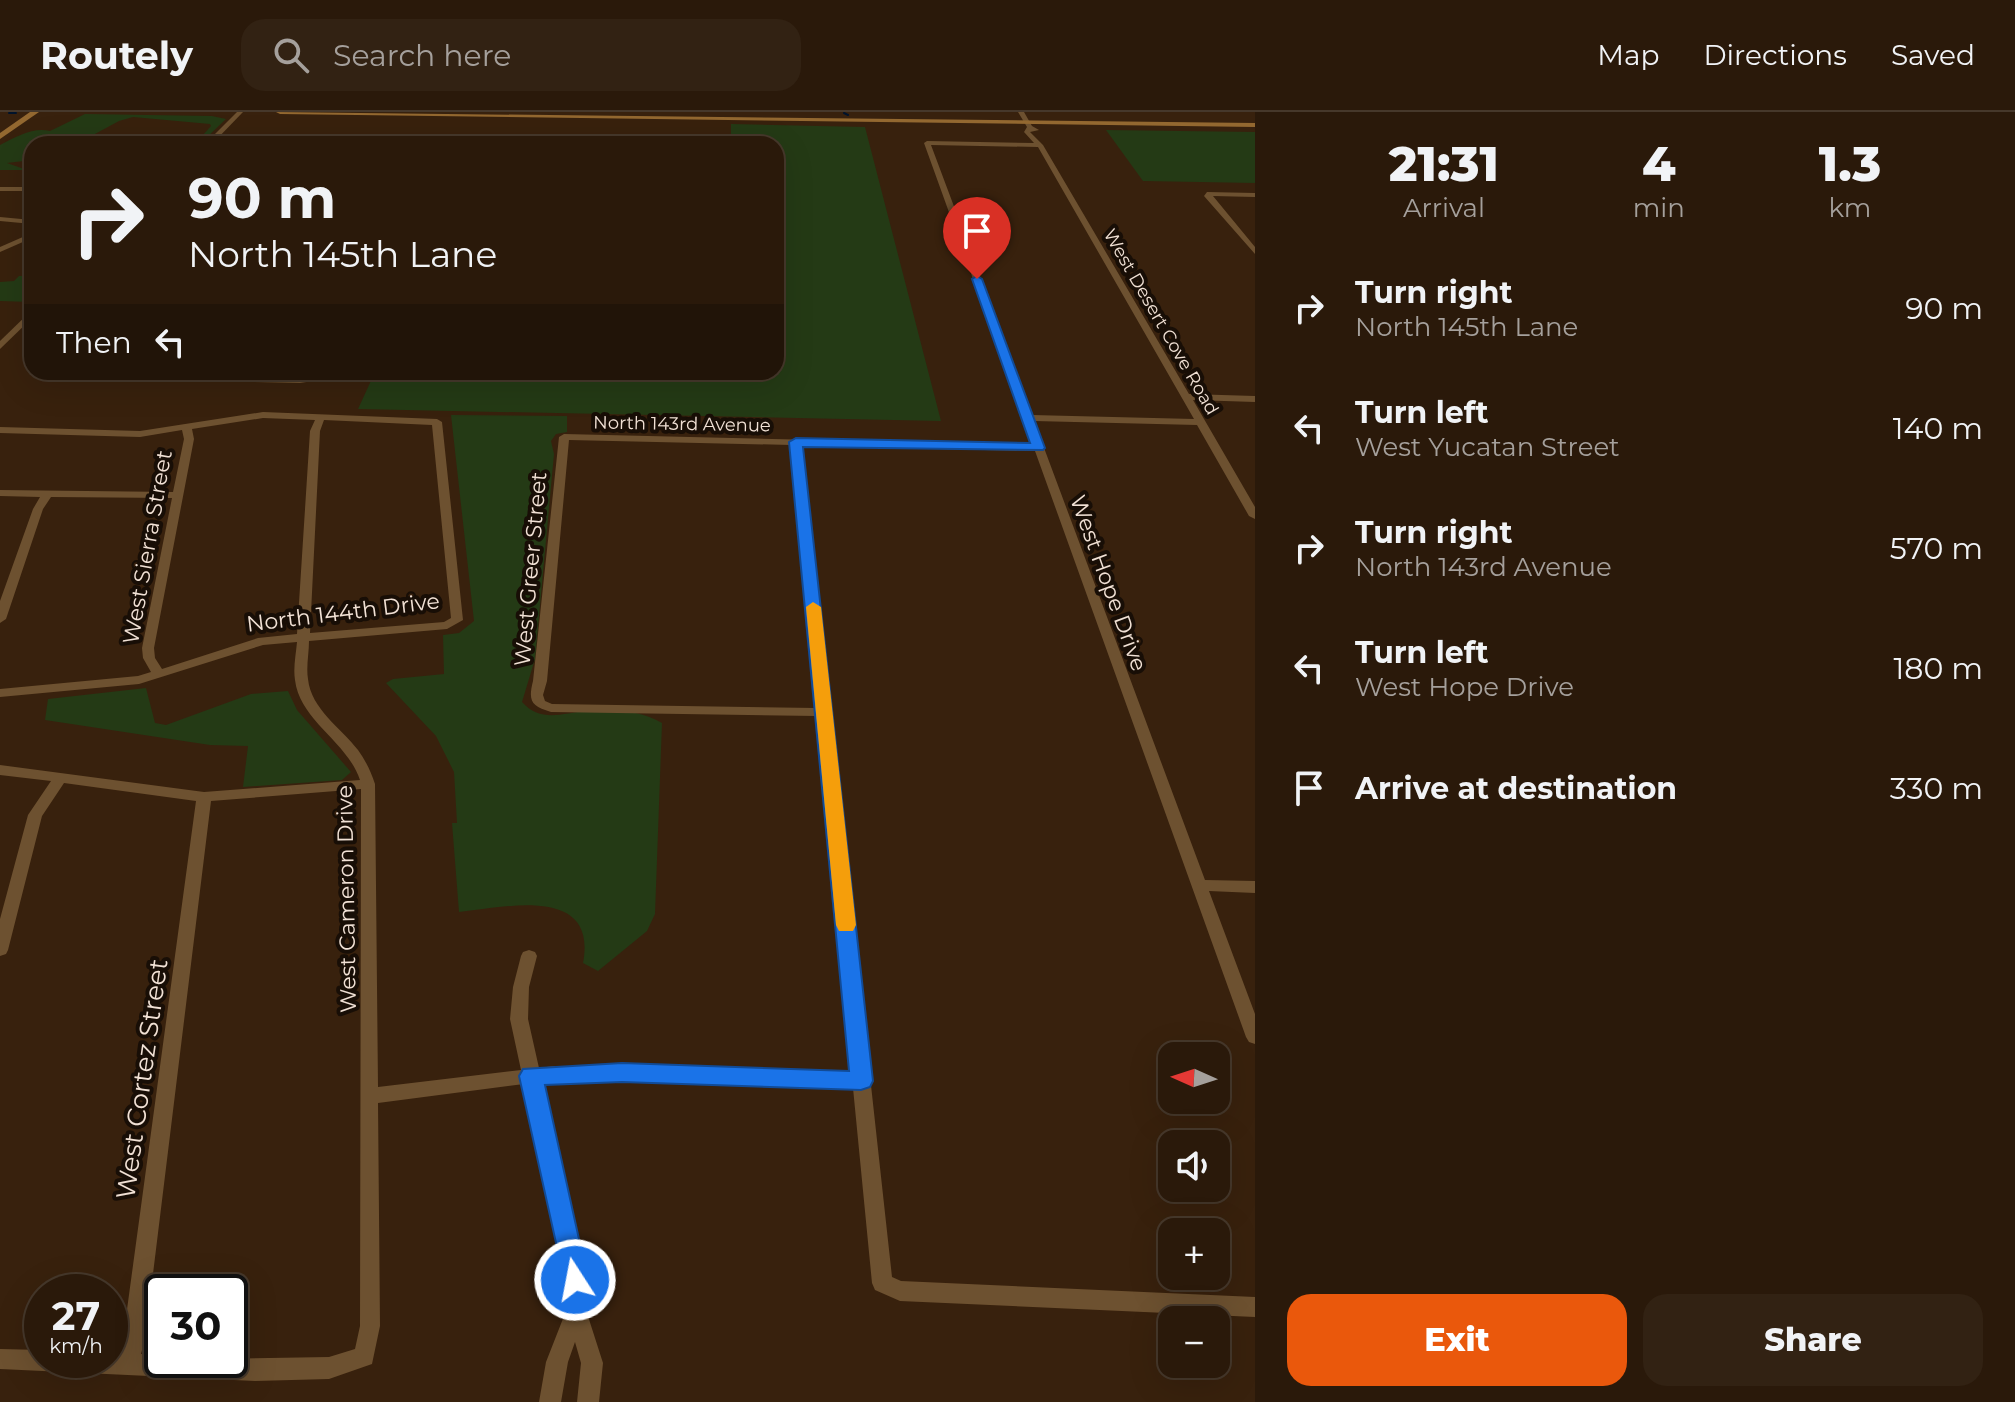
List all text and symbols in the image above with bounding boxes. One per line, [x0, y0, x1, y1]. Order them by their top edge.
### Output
search box [241, 19, 801, 91]
text: Routely [40, 32, 193, 79]
icon: search [269, 33, 313, 77]
text: Search here [333, 37, 511, 74]
text: Map [1597, 38, 1659, 72]
text: Directions [1703, 38, 1847, 72]
text: Saved [1891, 38, 1975, 72]
text: 21:31 [1389, 135, 1499, 193]
text: 4 [1642, 135, 1676, 193]
text: 1.3 [1819, 135, 1881, 193]
text: 90 m [188, 164, 336, 232]
icon: right [56, 168, 160, 272]
text: Arrival [1403, 192, 1485, 224]
text: min [1633, 192, 1685, 224]
text: km [1828, 192, 1871, 224]
pin [943, 197, 1011, 279]
icon: arrive [955, 209, 999, 253]
street label: West Desert Cove Road [1099, 225, 1223, 419]
text: North 145th Lane [188, 232, 497, 276]
text: Turn right [1355, 274, 1512, 311]
icon: right [1287, 286, 1331, 330]
text: 90 m [1905, 290, 1983, 327]
text: North 145th Lane [1355, 311, 1578, 343]
icon: left [148, 320, 192, 364]
text: Then [56, 324, 132, 361]
text: Turn left [1355, 394, 1488, 431]
icon: left [1287, 406, 1331, 450]
text: 140 m [1893, 410, 1983, 447]
street label: North 143rd Avenue [593, 411, 771, 437]
text: West Yucatan Street [1355, 431, 1620, 463]
street label: West Sierra Street [117, 448, 178, 646]
street label: West Greer Street [509, 471, 552, 667]
street label: West Hope Drive [1064, 492, 1153, 675]
text: Turn right [1355, 514, 1512, 551]
icon: right [1287, 526, 1331, 570]
text: 570 m [1890, 530, 1983, 567]
text: North 143rd Avenue [1355, 551, 1612, 583]
street label: North 144th Drive [245, 587, 441, 638]
text: Turn left [1355, 634, 1488, 671]
icon: left [1287, 646, 1331, 690]
text: 180 m [1893, 650, 1983, 687]
text: West Hope Drive [1355, 671, 1574, 703]
icon: arrive [1287, 766, 1331, 810]
text: Arrive at destination [1355, 770, 1677, 807]
text: 330 m [1890, 770, 1983, 807]
street label: West Cameron Drive [331, 785, 362, 1013]
street label: West Cortez Street [109, 957, 175, 1201]
north arrow [1158, 1042, 1230, 1114]
map controls [1158, 1042, 1230, 1378]
button: sound [1158, 1130, 1230, 1202]
button: + [1158, 1218, 1230, 1290]
position arrow [533, 1238, 617, 1322]
speed limit sign: 30 [144, 1274, 248, 1378]
text: 27 [52, 1291, 100, 1340]
button: Exit [1287, 1294, 1627, 1386]
button: Share [1643, 1294, 1983, 1386]
button: − [1158, 1306, 1230, 1378]
text: km/h [49, 1334, 103, 1358]

